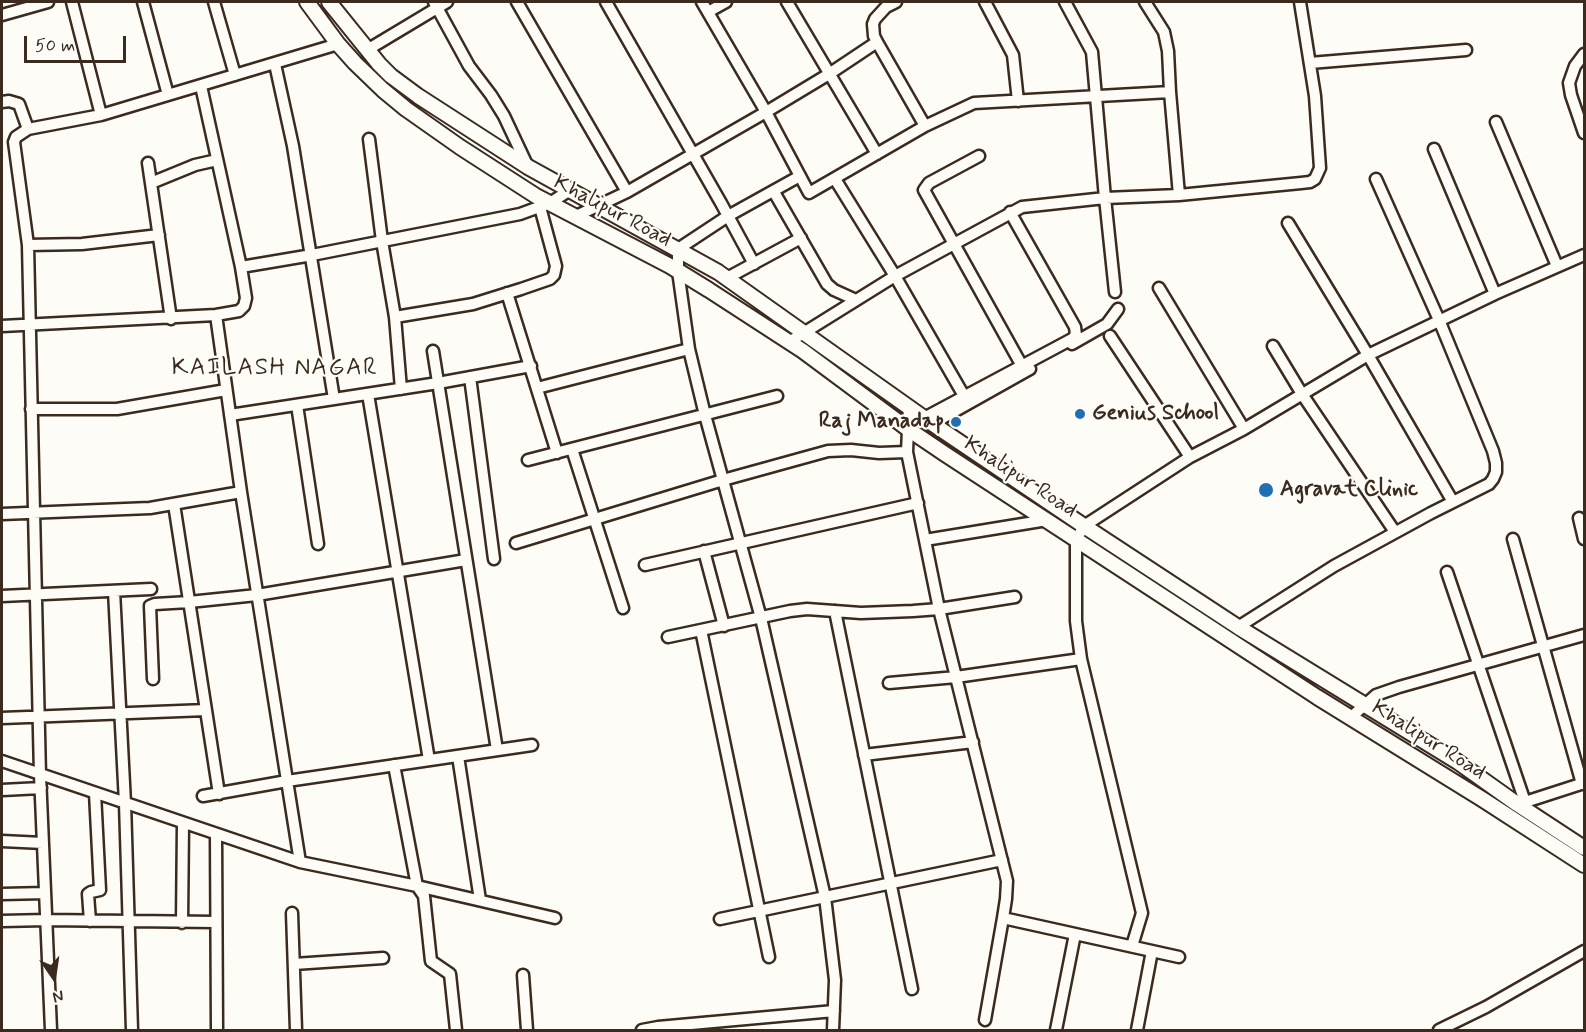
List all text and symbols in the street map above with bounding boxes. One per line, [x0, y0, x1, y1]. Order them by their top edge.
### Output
scale bar [27, 24, 129, 62]
text: 50 m [35, 34, 75, 58]
street label: Khalipur Road [549, 170, 675, 254]
district label: KAILASH NAGAR [171, 355, 379, 383]
place label: Genius School [1092, 401, 1219, 427]
marker: Genius School [1073, 407, 1087, 421]
place label: Raj Manadap [819, 409, 944, 435]
marker: Raj Manadap [949, 415, 963, 429]
street label: Khalipur Road [958, 432, 1082, 524]
place label: Agravat Clinic [1280, 477, 1418, 503]
marker: Agravat Clinic [1257, 481, 1275, 499]
street label: Khalipur Road [1366, 695, 1490, 787]
north arrow [24, 948, 84, 1008]
text: N [51, 985, 66, 1007]

